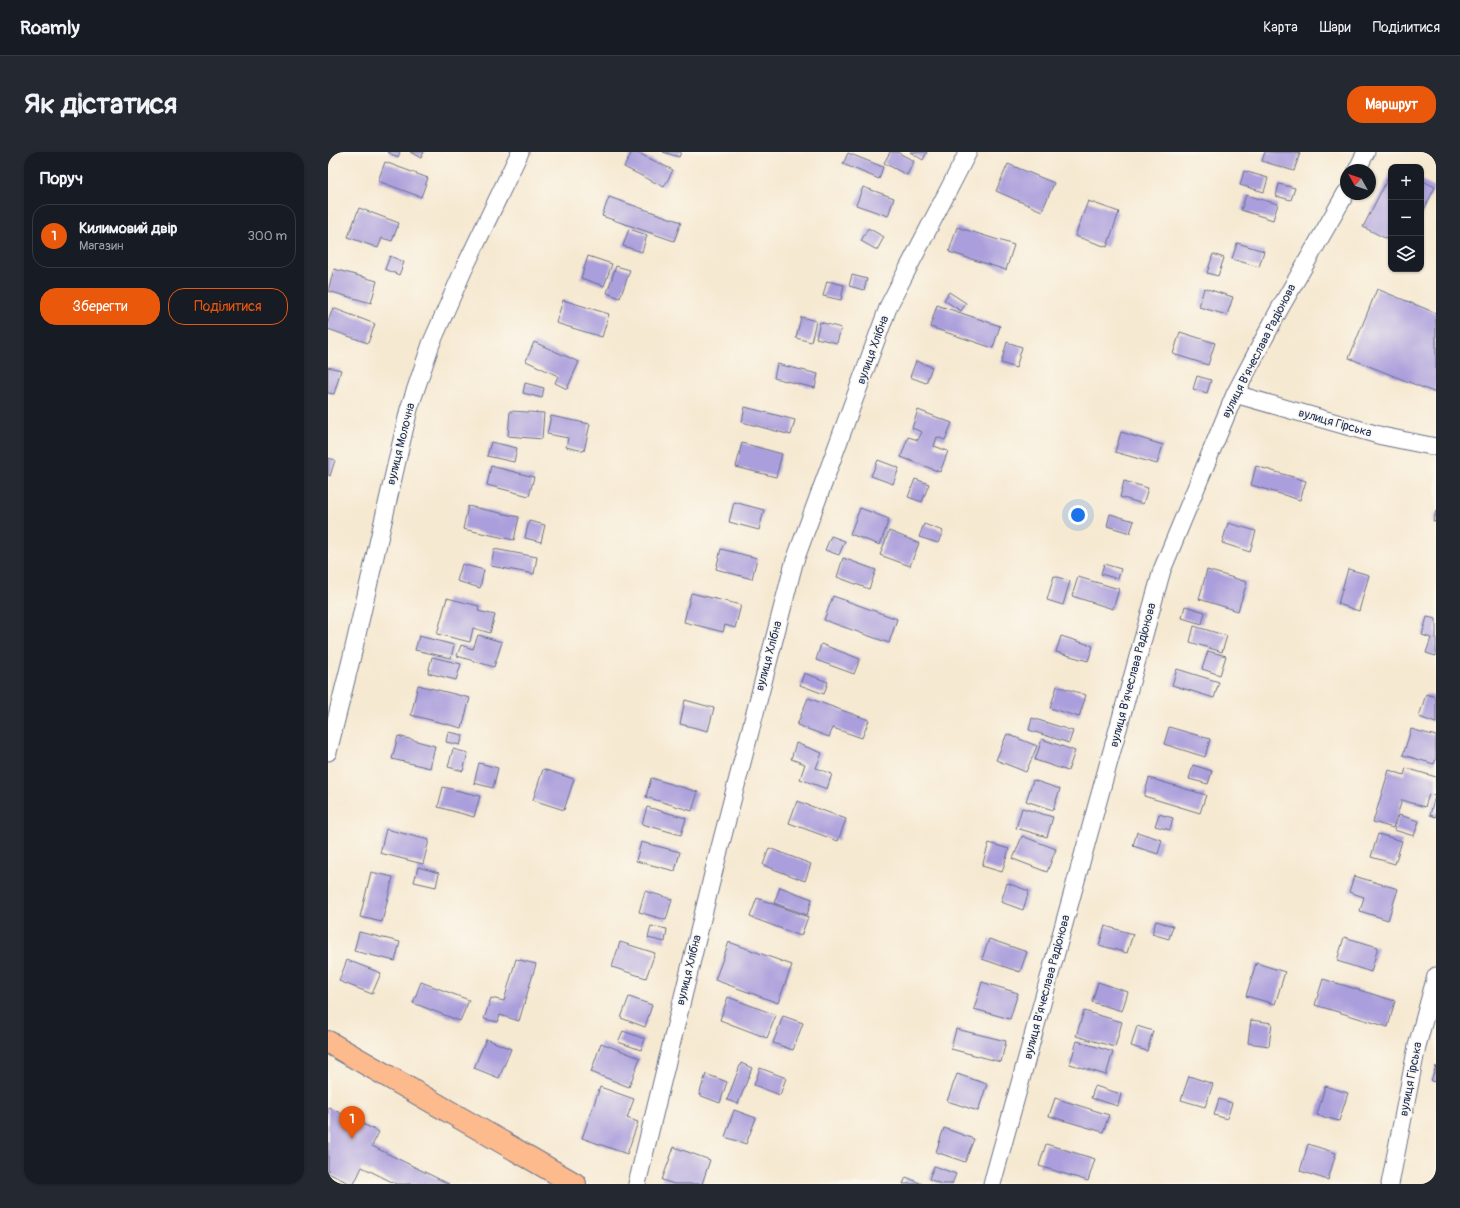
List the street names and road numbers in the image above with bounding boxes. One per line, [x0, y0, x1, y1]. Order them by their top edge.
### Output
street label: вулиця В'ячеслава Радіонова [1219, 281, 1300, 421]
street label: вулиця Хлібна [854, 313, 892, 386]
street label: вулиця Молочна [384, 401, 419, 487]
street label: вулиця Гірська [1297, 405, 1374, 441]
street label: вулиця В'ячеслава Радіонова [1107, 601, 1160, 749]
street label: вулиця Хлібна [752, 619, 786, 693]
street label: вулиця В'ячеслава Радіонова [1021, 913, 1074, 1061]
street label: вулиця Хлібна [673, 933, 705, 1007]
street label: вулиця Гірська [1396, 1040, 1426, 1117]

